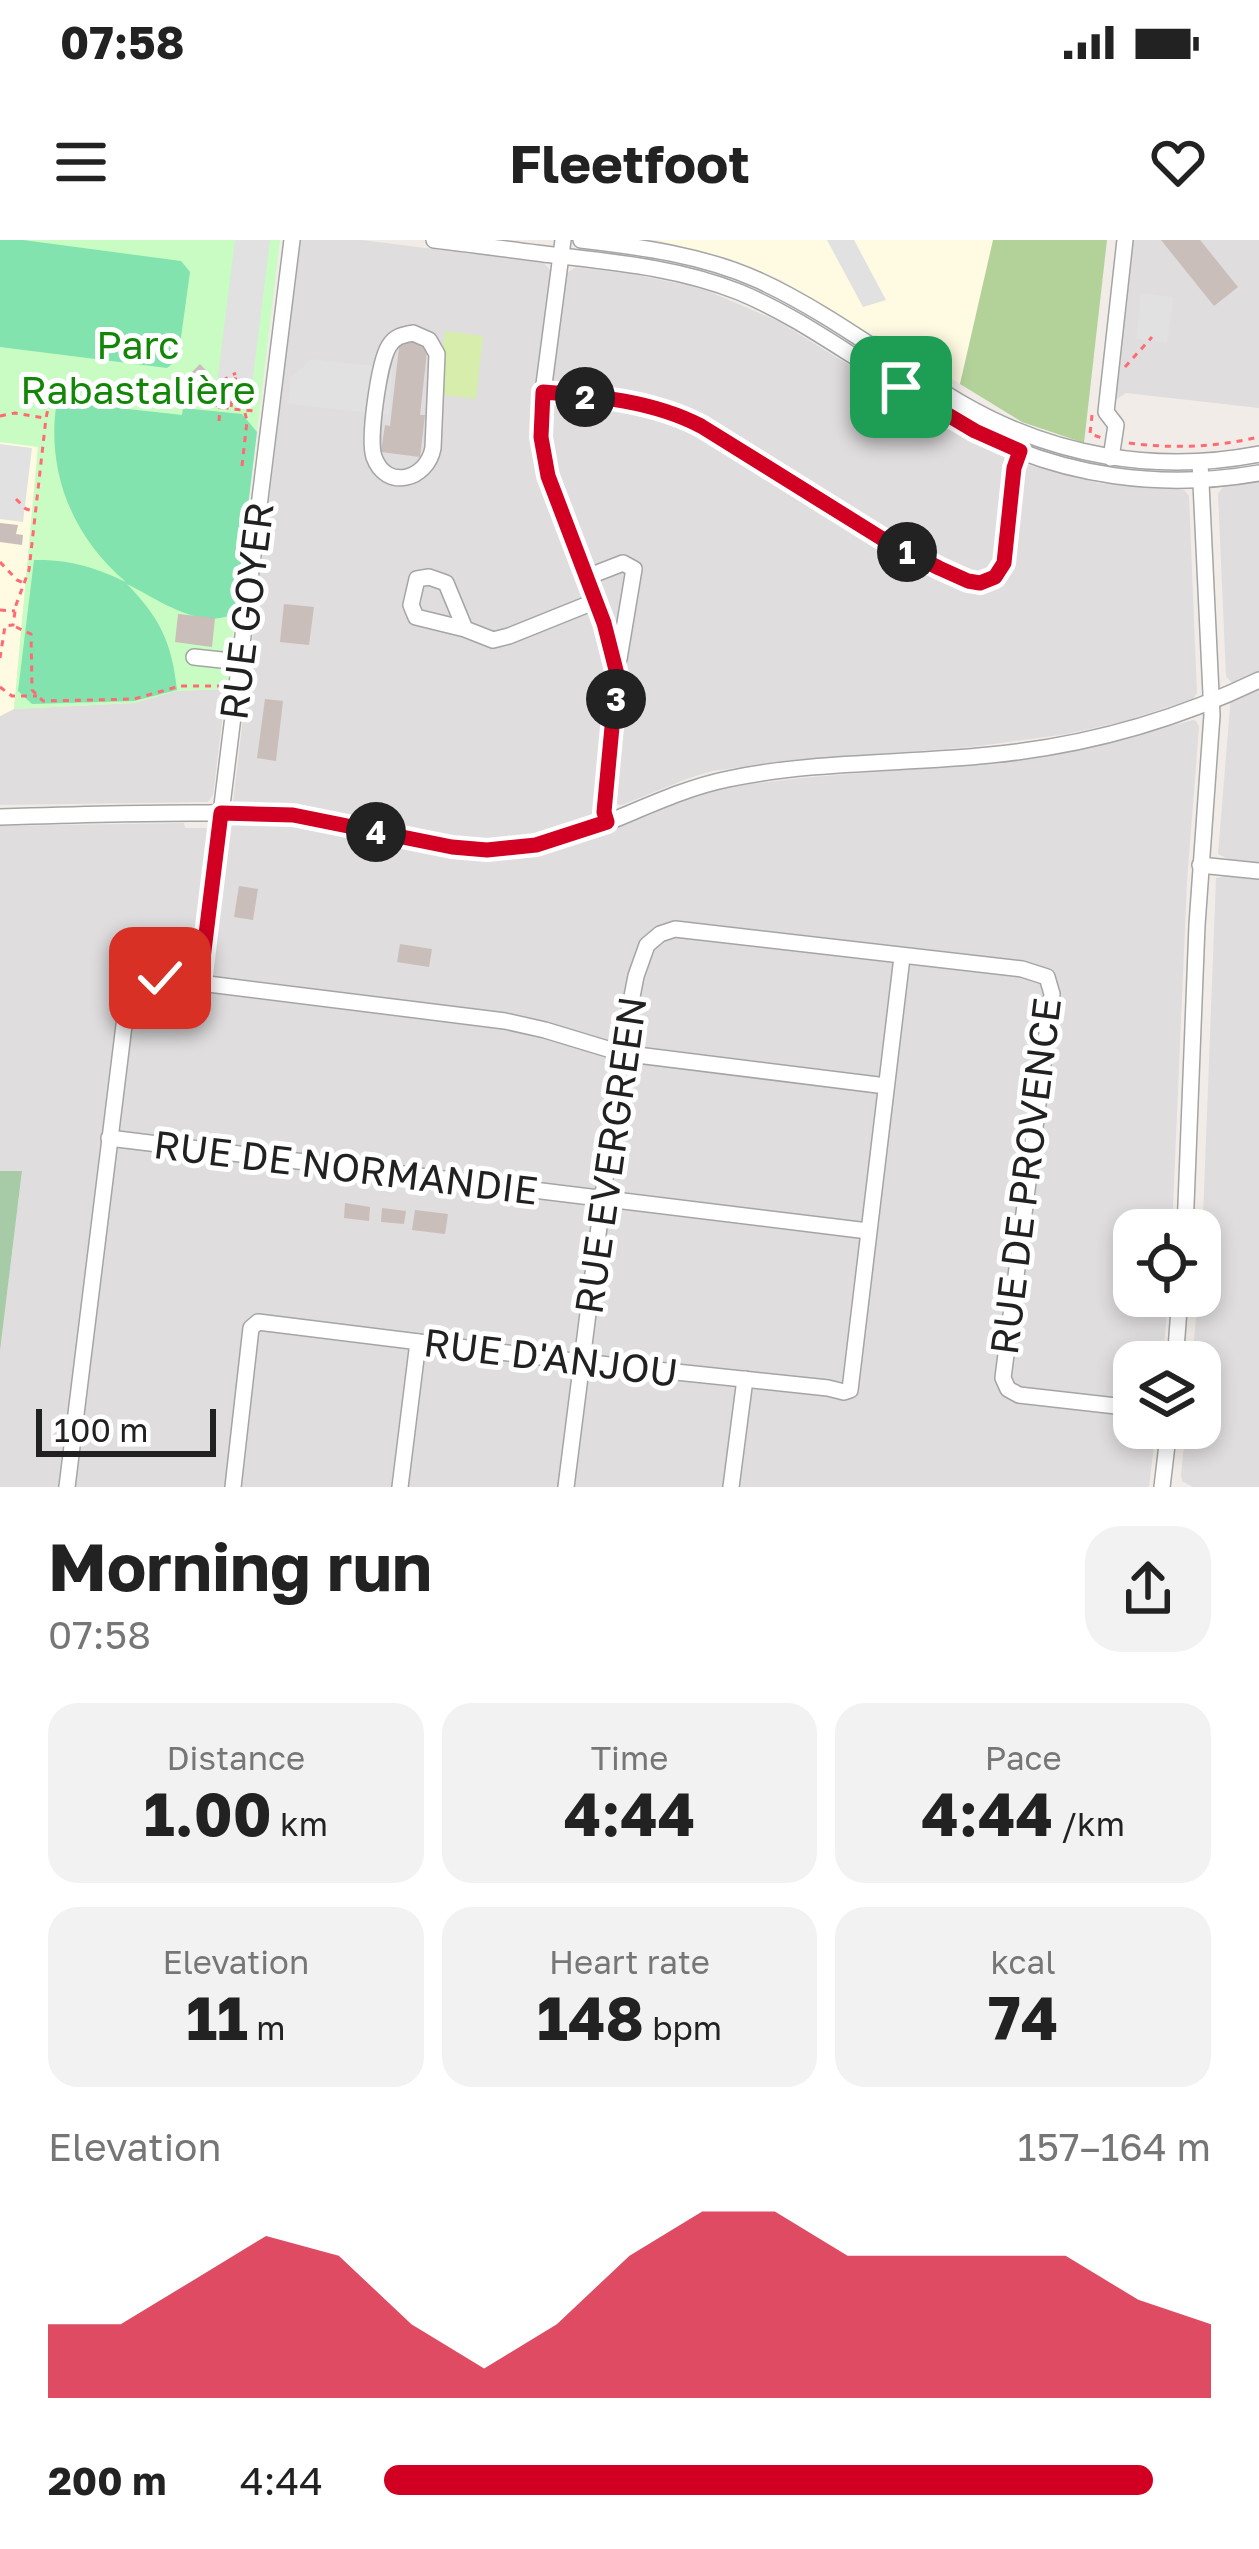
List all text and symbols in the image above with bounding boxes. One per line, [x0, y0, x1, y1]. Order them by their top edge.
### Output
text: 07:58 [60, 15, 184, 69]
icon: menu [48, 129, 114, 195]
icon: heart [1145, 129, 1211, 195]
text: Fleetfoot [509, 130, 750, 195]
park label: Parc Rabastalière [20, 321, 256, 413]
pin [850, 336, 952, 438]
icon: arrive [868, 354, 934, 420]
pin: 2 [555, 367, 615, 427]
text: 2 [575, 377, 595, 416]
street label: RUE GOYER [209, 500, 283, 722]
pin: 1 [877, 522, 937, 582]
text: 1 [899, 532, 916, 571]
pin: 3 [586, 669, 646, 729]
text: 3 [606, 679, 626, 718]
pin: 4 [346, 802, 406, 862]
text: 4 [366, 812, 386, 851]
pin [109, 927, 211, 1029]
icon: check [127, 945, 193, 1011]
street label: RUE EVERGREEN [564, 993, 656, 1317]
street label: RUE DE PROVENCE [980, 995, 1070, 1357]
street label: RUE DE NORMANDIE [151, 1120, 541, 1214]
map controls [1113, 1209, 1221, 1449]
button: locate [1113, 1209, 1221, 1317]
street label: RUE D'ANJOU [421, 1318, 681, 1396]
button: layers [1113, 1341, 1221, 1449]
scale bar [36, 1403, 216, 1456]
text: 100 m [54, 1410, 148, 1449]
text: Morning run [48, 1526, 432, 1606]
button: share [1085, 1526, 1211, 1652]
text: 07:58 [48, 1611, 151, 1658]
text: Distance [166, 1738, 305, 1777]
text: Time [591, 1738, 668, 1777]
text: Pace [985, 1738, 1062, 1777]
text: 1.00 [144, 1777, 272, 1849]
text: 4:44 [564, 1777, 695, 1849]
text: 4:44 [921, 1777, 1053, 1849]
text: km [272, 1804, 328, 1843]
text: /km [1053, 1804, 1125, 1843]
text: Elevation [162, 1942, 309, 1981]
text: Heart rate [549, 1942, 710, 1981]
text: kcal [991, 1942, 1056, 1981]
text: 11 [186, 1981, 248, 2053]
text: 148 [537, 1981, 644, 2053]
text: 74 [988, 1981, 1058, 2053]
text: m [248, 2008, 285, 2047]
text: bpm [644, 2008, 722, 2047]
text: Elevation [48, 2123, 221, 2170]
text: 157–164 m [1018, 2123, 1211, 2170]
text: 200 m [48, 2457, 166, 2504]
text: 4:44 [240, 2457, 323, 2504]

